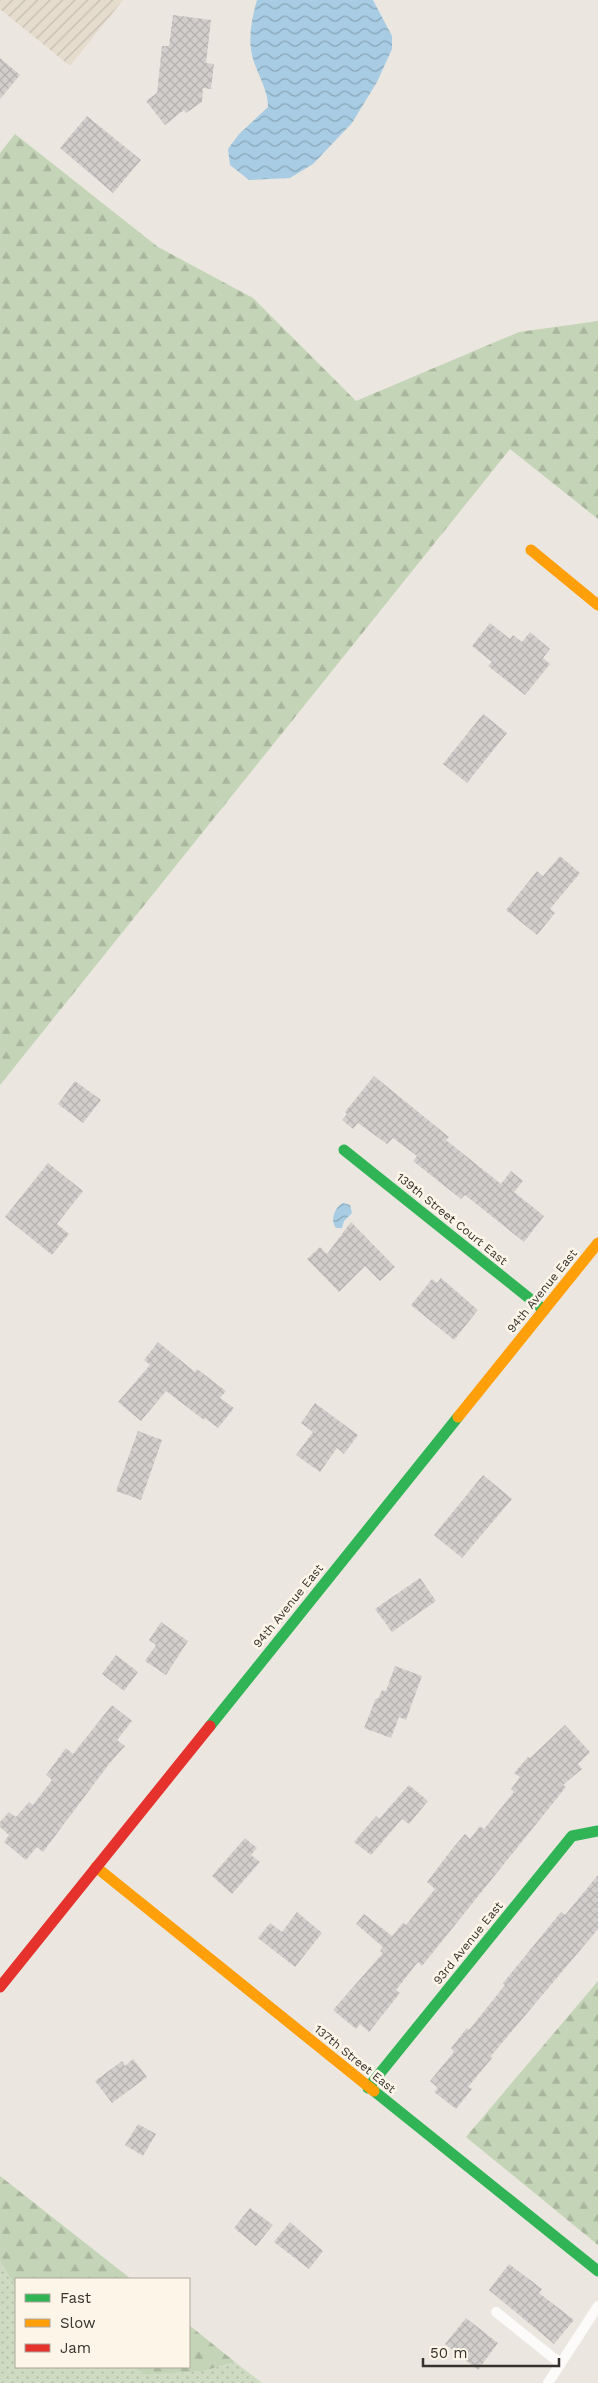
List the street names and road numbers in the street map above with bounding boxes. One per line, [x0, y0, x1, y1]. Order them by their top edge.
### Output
street label: 139th Street Court East [394, 1170, 510, 1268]
street label: 94th Avenue East [504, 1247, 580, 1335]
street label: 94th Avenue East [250, 1562, 326, 1650]
street label: 93rd Avenue East [430, 1899, 506, 1987]
street label: 137th Street East [312, 2022, 398, 2096]

